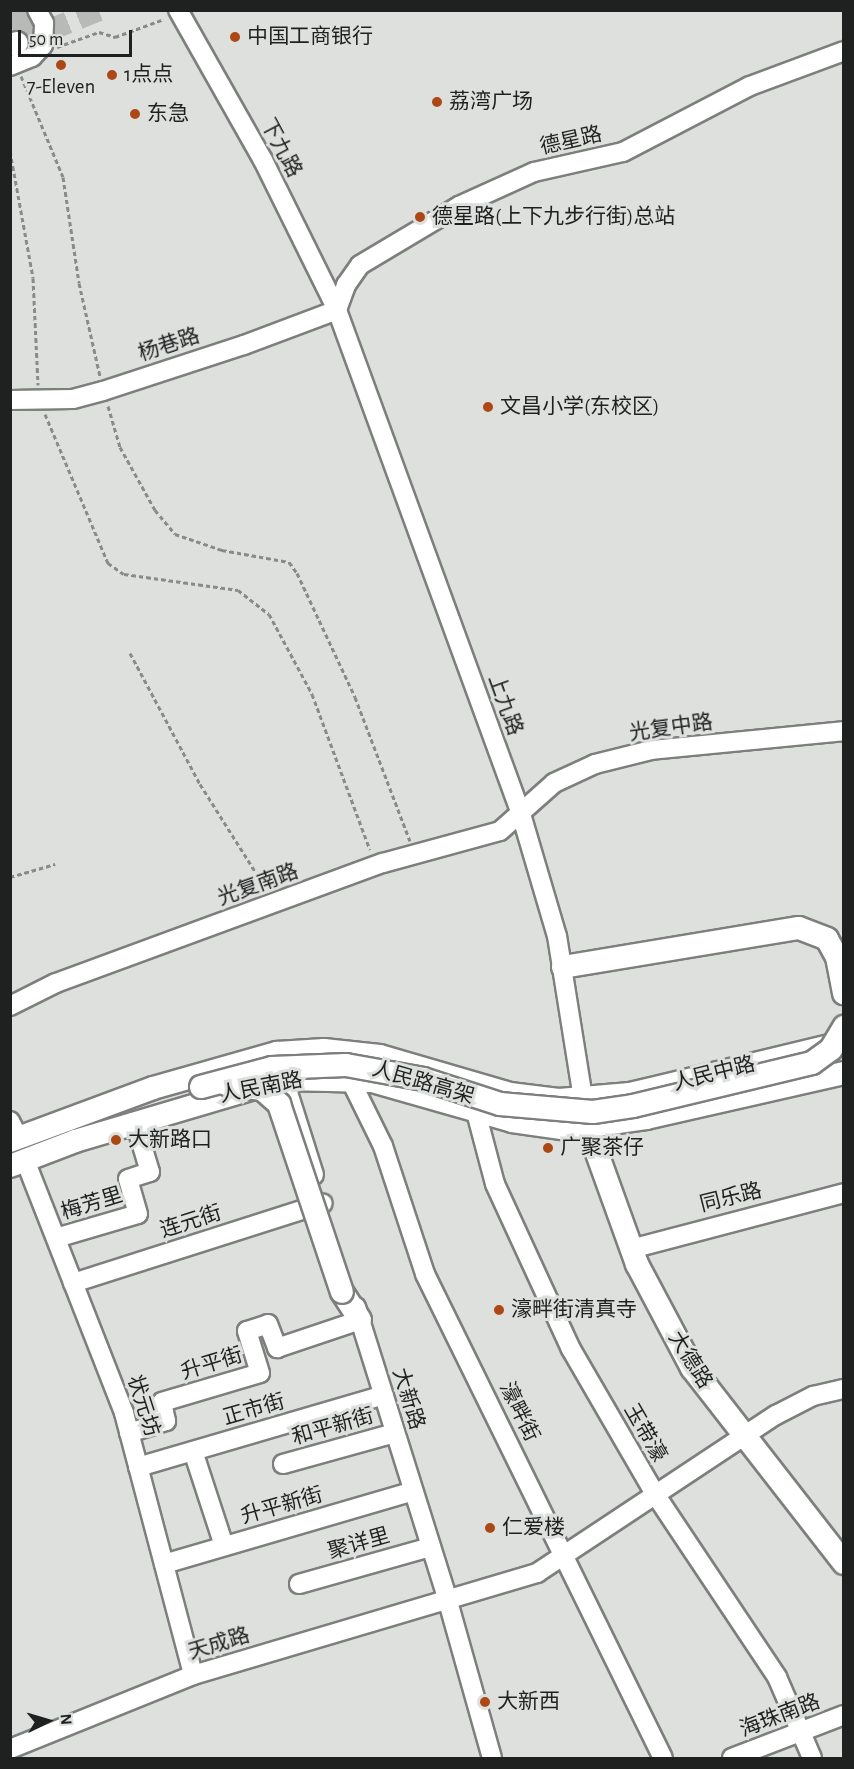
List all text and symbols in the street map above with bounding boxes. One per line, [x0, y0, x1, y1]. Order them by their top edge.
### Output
scale bar [21, 18, 135, 56]
place label: 中国工商银行 [247, 24, 373, 50]
marker: 中国工商银行 [228, 30, 242, 44]
text: 50 m [29, 31, 63, 49]
marker: 7-Eleven [54, 58, 68, 72]
place label: 1点点 [124, 62, 173, 88]
marker: 1点点 [105, 68, 119, 82]
place label: 7-Eleven [27, 74, 95, 100]
place label: 荔湾广场 [449, 89, 533, 115]
marker: 荔湾广场 [430, 95, 444, 109]
place label: 东急 [147, 101, 189, 127]
marker: 东急 [128, 107, 142, 121]
street label: 下九路 [255, 114, 307, 182]
street label: 德星路 [537, 122, 605, 160]
place label: 德星路(上下九步行街)总站 [432, 204, 675, 230]
marker: 德星路(上下九步行街)总站 [413, 210, 427, 224]
street label: 杨巷路 [135, 323, 203, 367]
place label: 文昌小学(东校区) [500, 394, 659, 420]
marker: 文昌小学(东校区) [481, 400, 495, 414]
street label: 上九路 [482, 671, 528, 739]
street label: 光复中路 [628, 710, 714, 746]
street label: 光复南路 [214, 859, 302, 911]
street label: 人民中路 [670, 1052, 758, 1096]
street label: 人民路高架 [369, 1056, 477, 1110]
street label: 人民南路 [217, 1068, 305, 1108]
place label: 大新路口 [128, 1127, 212, 1153]
marker: 大新路口 [109, 1133, 123, 1147]
place label: 广聚茶仔 [560, 1135, 644, 1161]
marker: 广聚茶仔 [541, 1141, 555, 1155]
street label: 同乐路 [697, 1178, 765, 1218]
street label: 梅芳里 [58, 1183, 126, 1225]
street label: 连元街 [157, 1200, 225, 1244]
place label: 濠畔街清真寺 [511, 1297, 637, 1323]
marker: 濠畔街清真寺 [492, 1303, 506, 1317]
street label: 大德路 [663, 1327, 717, 1393]
street label: 升平街 [178, 1343, 246, 1385]
street label: 大新路 [387, 1365, 429, 1433]
street label: 状元坊 [121, 1372, 165, 1440]
street label: 濠畔街 [494, 1378, 544, 1446]
street label: 正市街 [220, 1389, 288, 1431]
street label: 玉带濠 [618, 1399, 672, 1467]
street label: 和平新街 [289, 1403, 377, 1451]
street label: 升平新街 [238, 1482, 326, 1530]
place label: 仁爱楼 [502, 1515, 565, 1541]
marker: 仁爱楼 [483, 1521, 497, 1535]
street label: 聚详里 [325, 1523, 393, 1565]
street label: 天成路 [185, 1623, 253, 1665]
place label: 大新西 [497, 1689, 560, 1715]
street label: 海珠南路 [736, 1689, 824, 1743]
north arrow [18, 1691, 78, 1751]
marker: 大新西 [478, 1695, 492, 1709]
text: N [57, 1713, 74, 1726]

